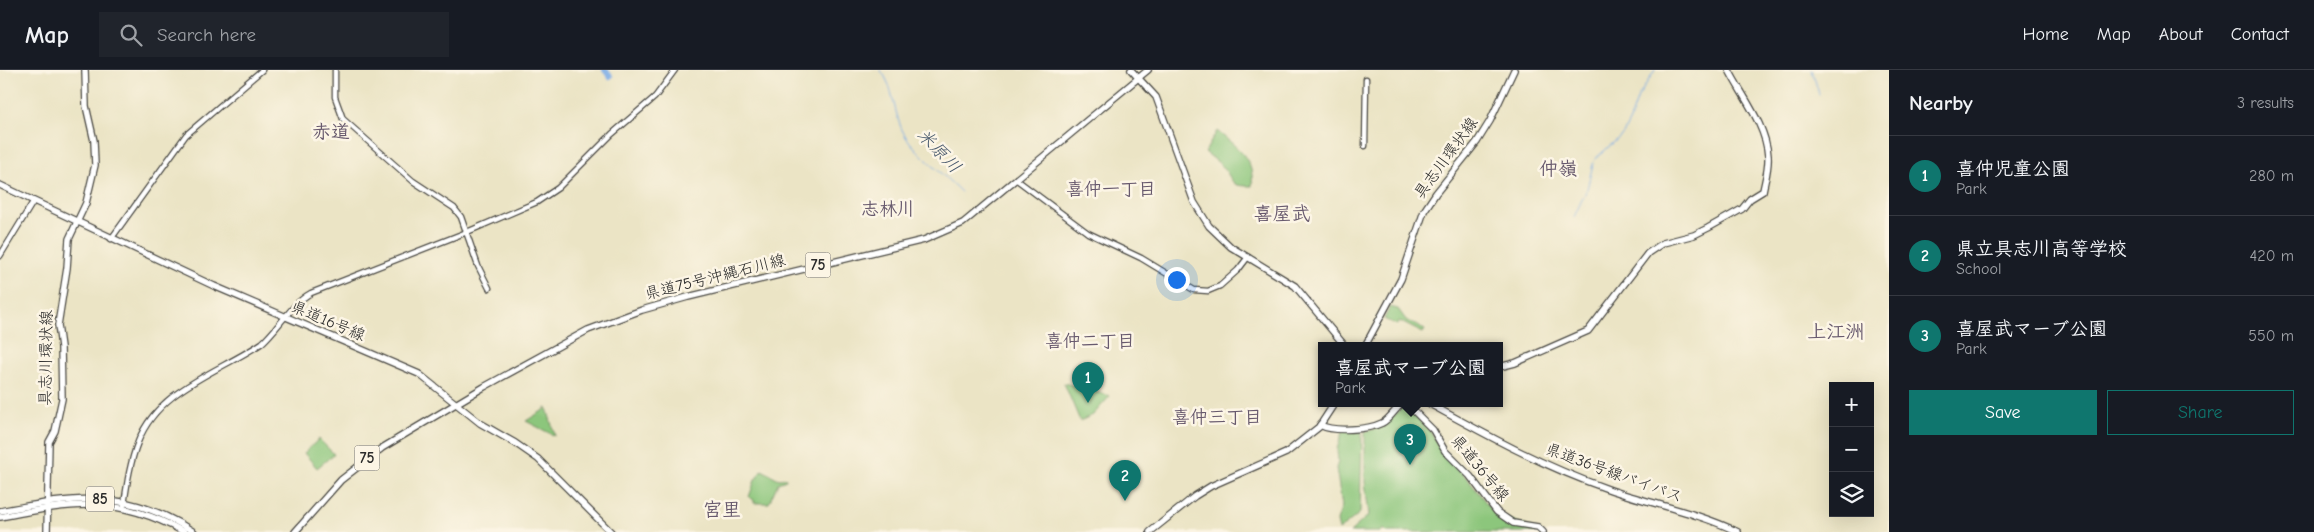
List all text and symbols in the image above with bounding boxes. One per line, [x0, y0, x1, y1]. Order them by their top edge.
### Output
search box [99, 12, 449, 57]
text: Map [25, 21, 69, 49]
icon: search [117, 21, 145, 49]
text: Search here [157, 24, 256, 46]
text: Home [2022, 24, 2069, 45]
text: Map [2097, 24, 2131, 45]
text: About [2159, 24, 2203, 45]
text: Contact [2231, 24, 2289, 45]
text: Nearby [1909, 91, 1973, 115]
text: 3 results [2237, 94, 2294, 112]
street label: 具志川環状線 [1411, 114, 1481, 202]
district label: 赤道 [312, 121, 350, 143]
water label: 米原川 [913, 124, 965, 178]
district label: 仲嶺 [1539, 158, 1577, 180]
text: 喜仲児童公園 [1956, 158, 2070, 180]
text: 1 [1922, 167, 1928, 185]
text: 280 m [2249, 167, 2294, 185]
district label: 喜仲一丁目 [1066, 179, 1156, 200]
text: Park [1956, 180, 1987, 198]
district label: 志林川 [861, 199, 915, 220]
district label: 喜屋武 [1253, 203, 1311, 225]
text: 県立具志川高等学校 [1956, 238, 2127, 260]
text: 2 [1921, 247, 1929, 265]
text: 420 m [2250, 247, 2294, 265]
street label: 県道75号沖縄石川線 [643, 251, 787, 303]
road number: 75 [806, 252, 830, 278]
text: School [1956, 260, 2002, 278]
your location [1164, 267, 1190, 293]
street label: 県道16号線 [288, 297, 368, 345]
street label: 具志川環状線 [36, 310, 56, 406]
text: 喜屋武マーブ公園 [1956, 318, 2107, 340]
district label: 上江洲 [1807, 321, 1865, 343]
text: 3 [1921, 327, 1929, 345]
text: 550 m [2248, 327, 2294, 345]
district label: 喜仲二丁目 [1045, 331, 1135, 352]
text: Park [1956, 340, 1987, 358]
popup [1318, 342, 1503, 407]
text: 喜屋武マーブ公園 [1335, 357, 1486, 379]
pin: 1 [1072, 362, 1104, 403]
text: Park [1335, 379, 1366, 397]
map controls [1829, 382, 1874, 517]
button: + [1829, 382, 1874, 427]
button: Save [1909, 390, 2097, 435]
button: Share [2107, 390, 2294, 435]
district label: 喜仲三丁目 [1172, 407, 1262, 428]
pin: 3 [1394, 424, 1426, 465]
button: − [1829, 427, 1874, 472]
street label: 県道36号線 [1447, 431, 1513, 505]
street label: 県道36号線バイパス [1543, 440, 1685, 506]
road number: 75 [354, 446, 380, 470]
pin: 2 [1109, 460, 1141, 501]
button: layers [1829, 472, 1874, 517]
road number: 85 [86, 486, 114, 512]
district label: 宮里 [703, 499, 741, 521]

